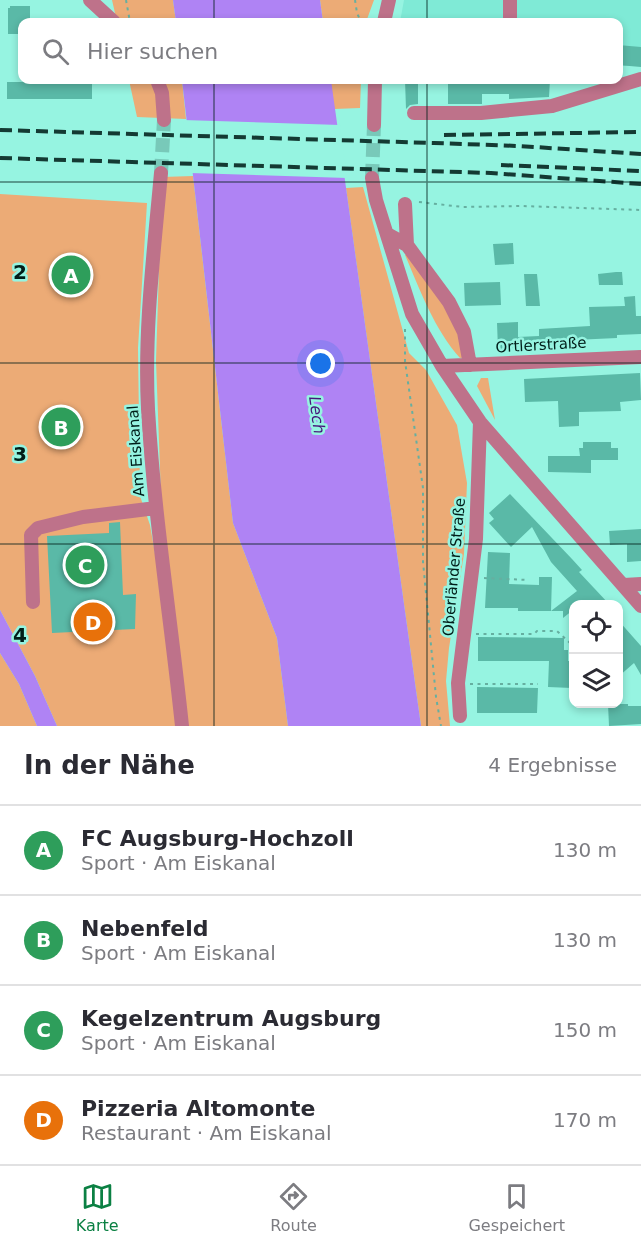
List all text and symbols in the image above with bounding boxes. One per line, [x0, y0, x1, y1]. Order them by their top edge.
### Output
search box [18, 18, 623, 84]
icon: search [39, 35, 72, 68]
text: Hier suchen [87, 39, 218, 64]
pin: A [52, 252, 90, 298]
text: 2 [13, 260, 27, 284]
street label: Ortlerstraße [495, 334, 587, 356]
your location [306, 349, 335, 378]
water label: Lech [305, 395, 329, 435]
pin: B [42, 404, 80, 450]
street label: Am Eiskanal [124, 405, 148, 497]
text: 3 [13, 442, 27, 466]
street label: Oberländer Straße [439, 497, 469, 637]
pin: C [66, 542, 104, 588]
pin: D [74, 600, 112, 644]
map controls [569, 600, 623, 708]
button: locate [569, 600, 623, 654]
text: 4 [13, 623, 27, 647]
button: layers [569, 654, 623, 708]
text: In der Nähe [24, 750, 195, 780]
text: 4 Ergebnisse [488, 753, 617, 777]
text: FC Augsburg-Hochzoll [81, 826, 354, 851]
text: A [36, 838, 51, 862]
text: 130 m [553, 838, 617, 862]
text: Sport · Am Eiskanal [81, 851, 276, 875]
text: Nebenfeld [81, 916, 208, 941]
text: B [36, 928, 51, 952]
text: 130 m [553, 928, 617, 952]
text: Sport · Am Eiskanal [81, 941, 276, 965]
text: Kegelzentrum Augsburg [81, 1006, 381, 1031]
text: C [36, 1018, 51, 1042]
text: 150 m [553, 1018, 617, 1042]
text: Sport · Am Eiskanal [81, 1031, 276, 1055]
text: Pizzeria Altomonte [81, 1096, 315, 1121]
text: D [35, 1108, 52, 1132]
text: 170 m [553, 1108, 617, 1132]
text: Restaurant · Am Eiskanal [81, 1121, 332, 1145]
tab: Karte [76, 1180, 119, 1235]
tab: Route [270, 1180, 317, 1235]
tab: Gespeichert [468, 1180, 565, 1235]

